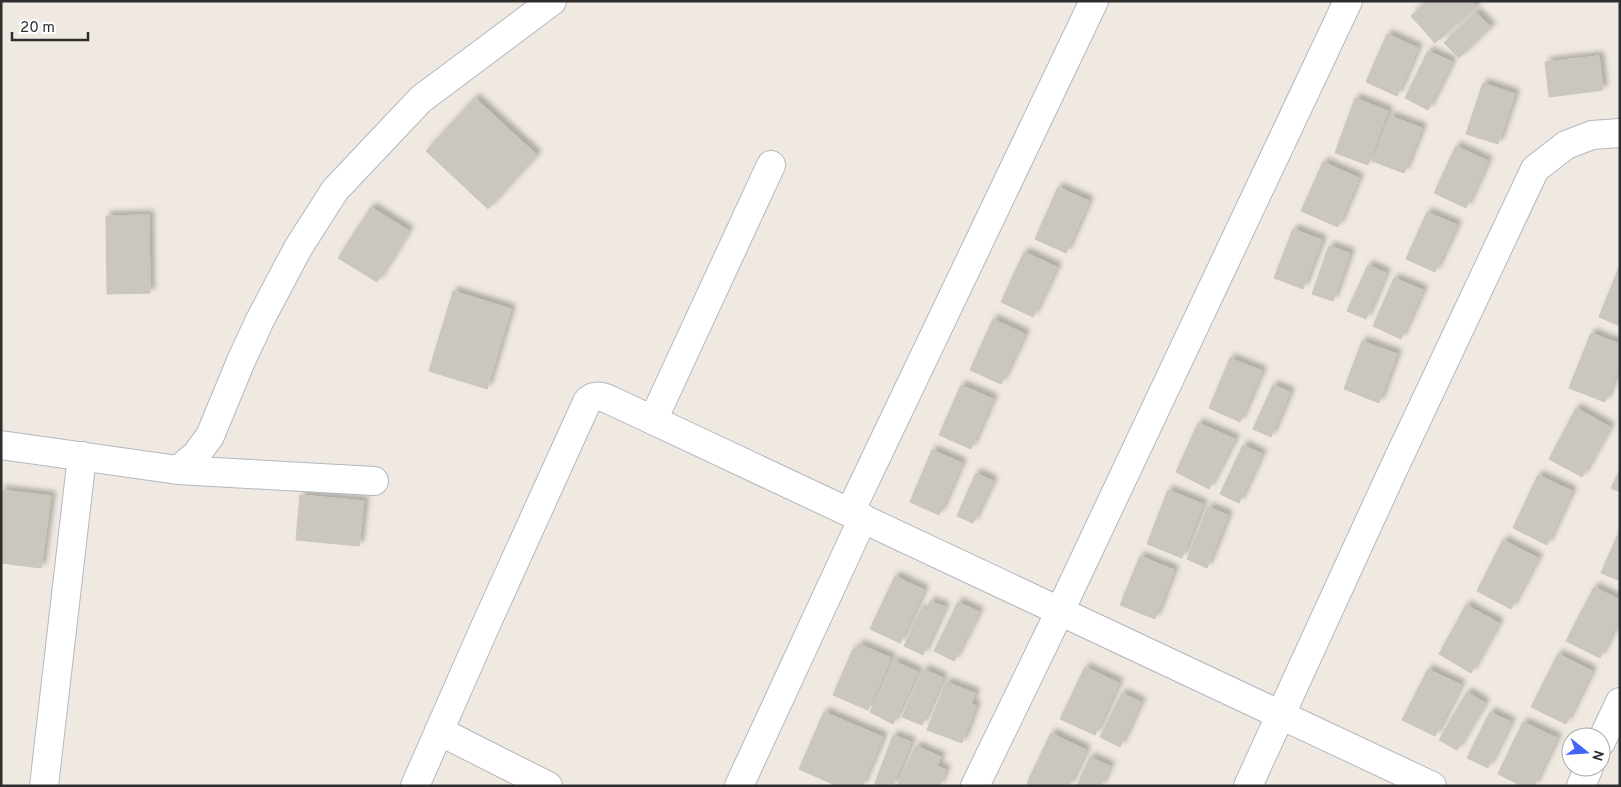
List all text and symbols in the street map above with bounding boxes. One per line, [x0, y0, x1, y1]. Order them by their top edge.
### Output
scale bar [12, 10, 89, 42]
text: 20 m [20, 19, 55, 38]
north arrow [1561, 727, 1611, 777]
text: N [1587, 748, 1607, 763]

